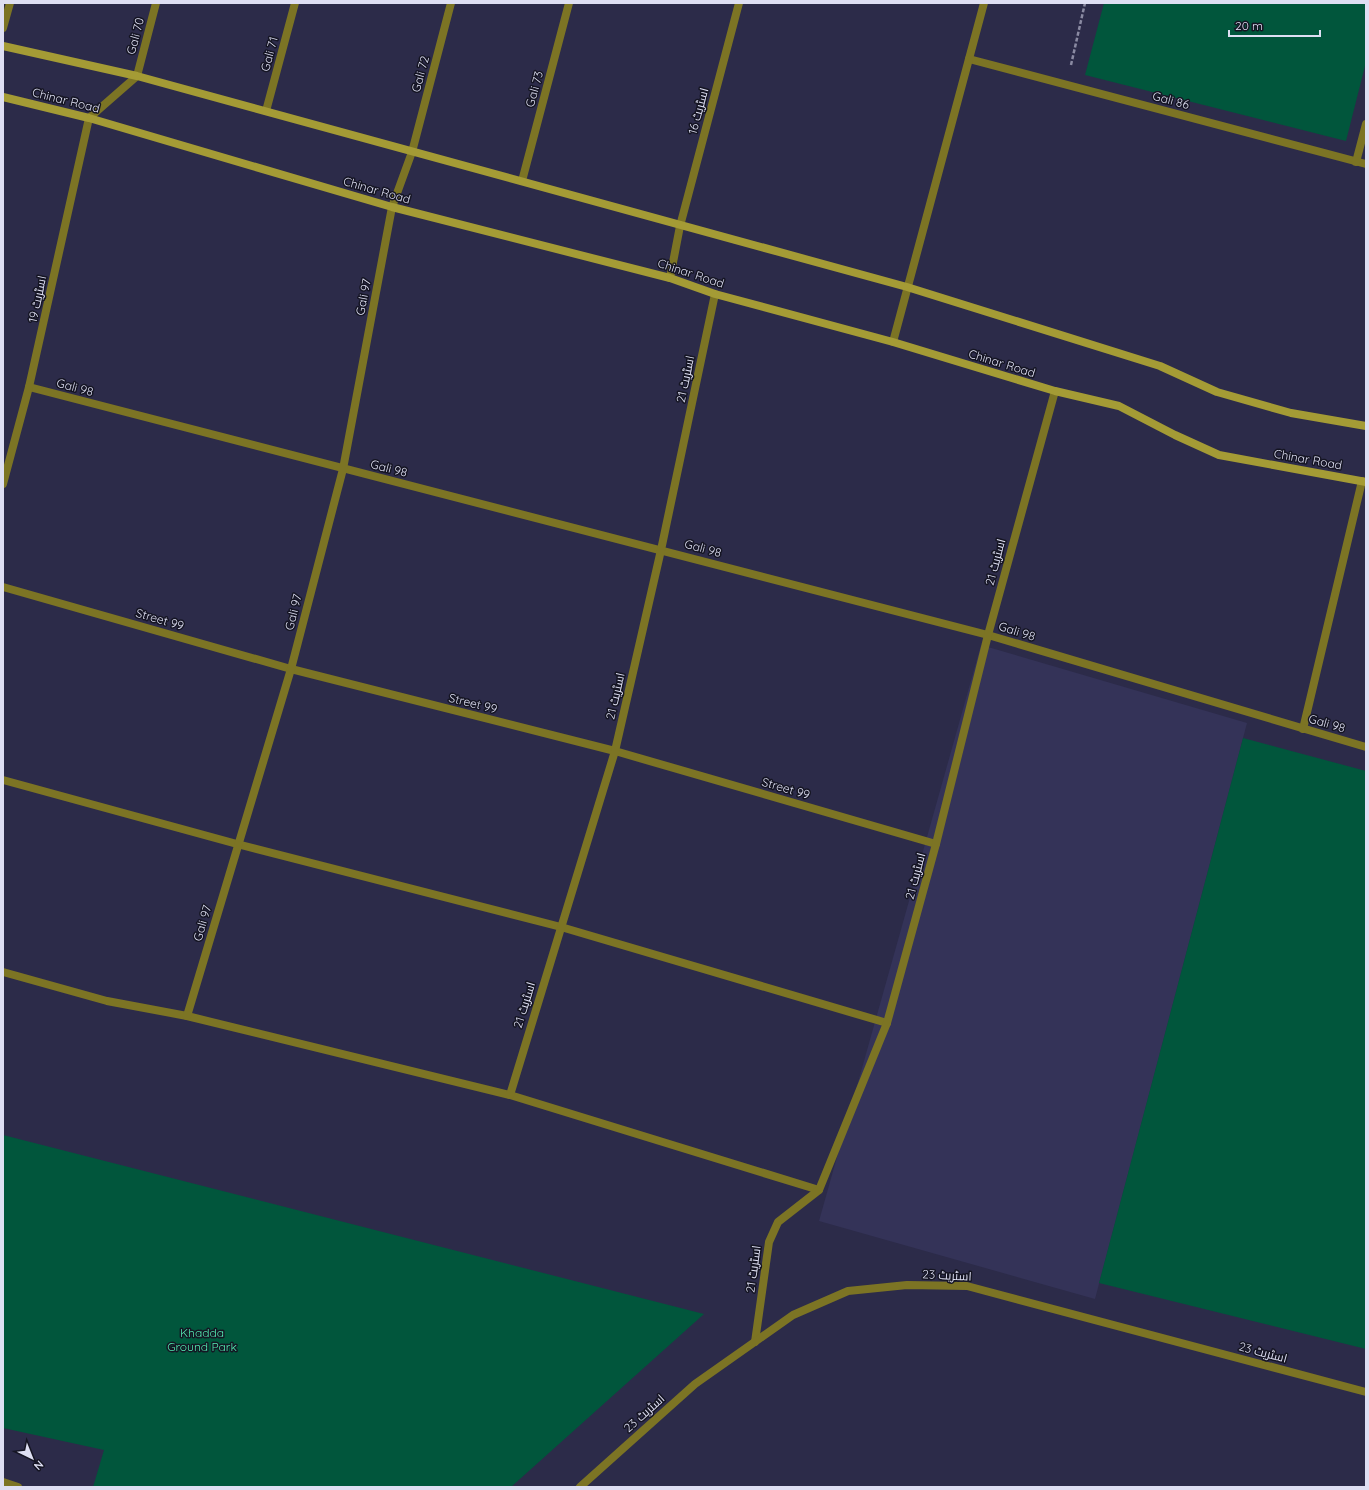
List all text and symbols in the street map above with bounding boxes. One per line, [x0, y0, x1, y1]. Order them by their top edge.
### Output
scale bar [1229, 12, 1320, 38]
street label: Gali 70 [123, 16, 147, 56]
text: 20 m [1235, 18, 1263, 33]
street label: Gali 71 [257, 35, 281, 73]
street label: Gali 72 [408, 54, 432, 94]
street label: Gali 73 [522, 69, 546, 109]
street label: Chinar Road [31, 84, 101, 116]
street label: اسٹریٹ 16 [685, 86, 711, 136]
street label: Gali 86 [1151, 88, 1191, 112]
street label: Chinar Road [342, 173, 412, 207]
street label: Chinar Road [656, 255, 726, 291]
street label: اسٹریٹ 19 [25, 274, 49, 324]
street label: Gali 97 [352, 277, 374, 317]
street label: Chinar Road [967, 346, 1037, 380]
street label: اسٹریٹ 21 [673, 354, 697, 404]
street label: Gali 98 [55, 375, 95, 399]
street label: Chinar Road [1273, 446, 1343, 472]
street label: Gali 98 [369, 456, 409, 480]
street label: Gali 98 [683, 536, 723, 560]
street label: اسٹریٹ 21 [982, 537, 1008, 587]
street label: Gali 97 [281, 592, 305, 632]
street label: Street 99 [134, 605, 186, 633]
street label: Gali 98 [997, 618, 1037, 644]
street label: اسٹریٹ 21 [602, 671, 628, 721]
street label: Street 99 [447, 690, 499, 716]
street label: Gali 98 [1307, 711, 1347, 735]
street label: Street 99 [760, 774, 812, 802]
street label: اسٹریٹ 21 [902, 851, 928, 901]
street label: Gali 97 [190, 903, 214, 943]
street label: اسٹریٹ 21 [510, 980, 538, 1030]
street label: اسٹریٹ 21 [742, 1244, 764, 1294]
street label: اسٹریٹ 23 [922, 1266, 972, 1284]
park label: Khadda Ground Park [167, 1325, 237, 1354]
street label: اسٹریٹ 23 [1237, 1338, 1289, 1366]
street label: اسٹریٹ 23 [621, 1391, 667, 1435]
north arrow [12, 1438, 52, 1478]
text: N [31, 1457, 47, 1473]

